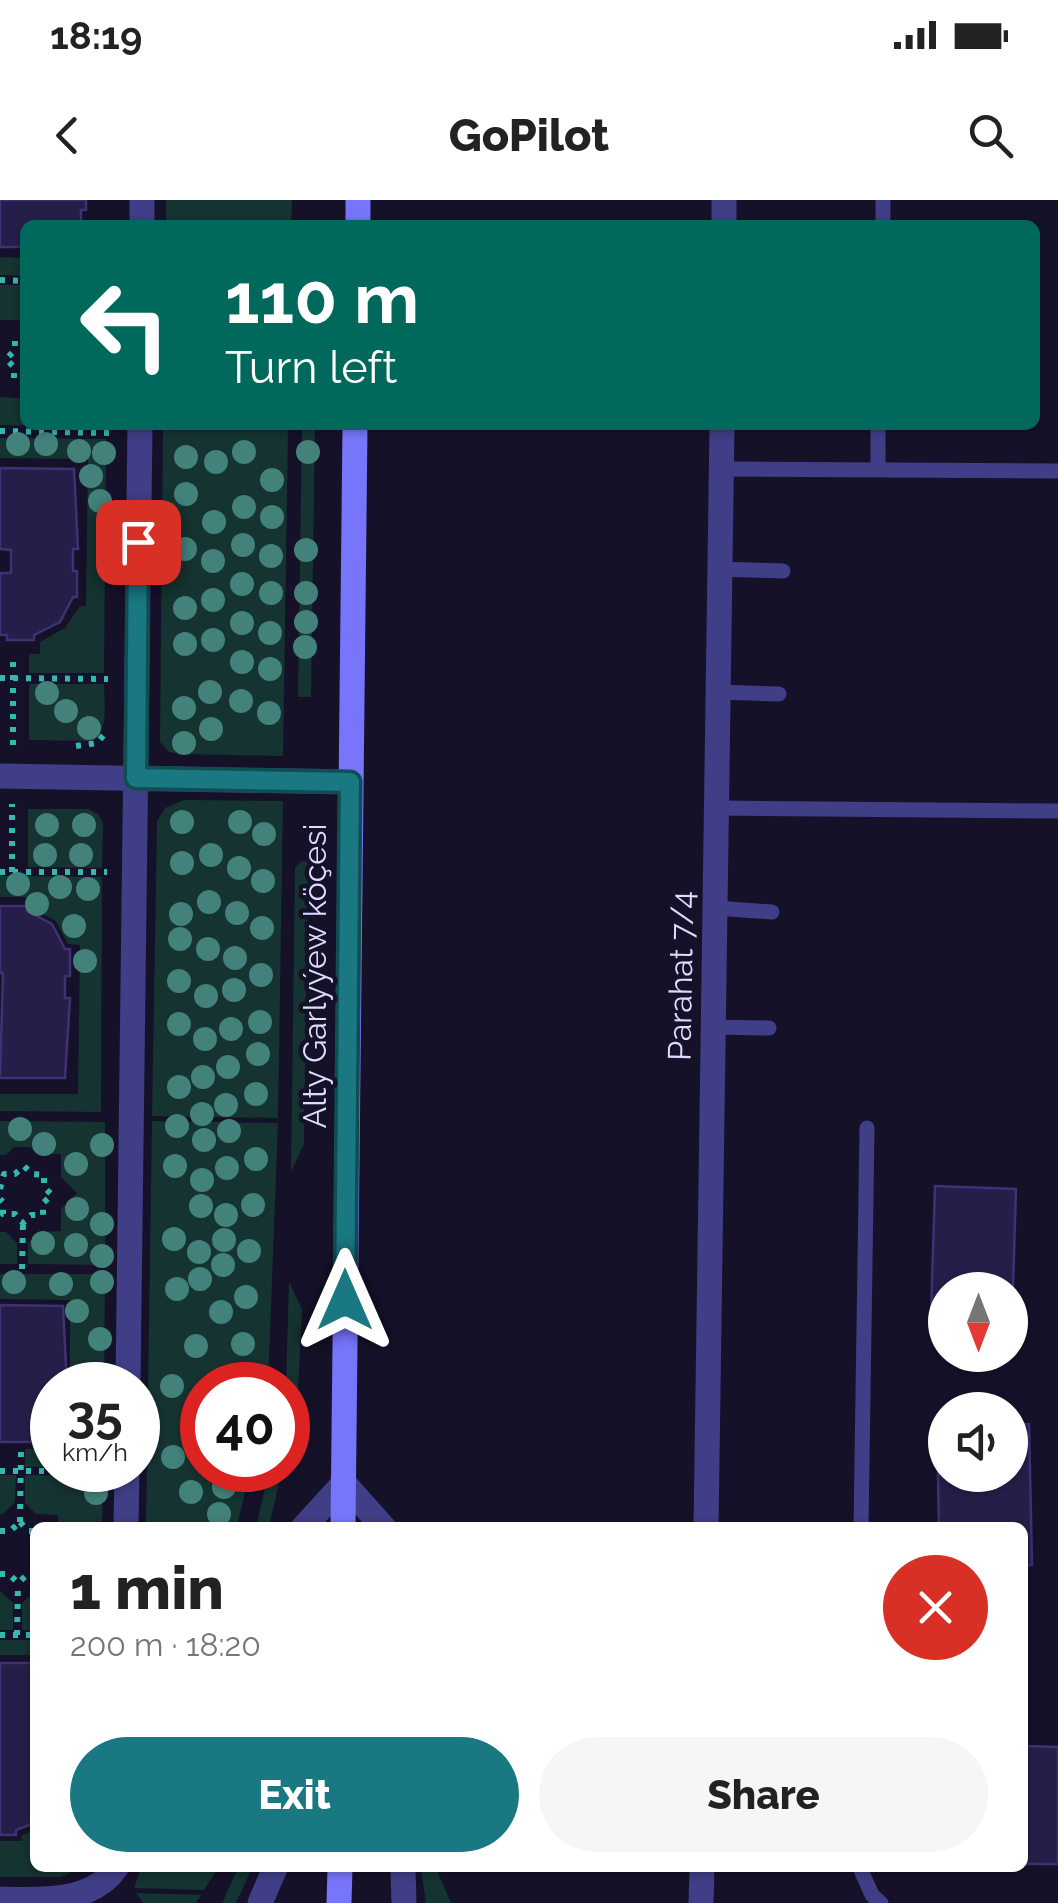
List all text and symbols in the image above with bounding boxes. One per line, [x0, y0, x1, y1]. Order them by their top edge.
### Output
text: 18:19 [50, 13, 142, 58]
icon: back [40, 108, 95, 163]
icon: search [963, 108, 1018, 163]
text: GoPilot [449, 109, 609, 162]
text: 110 m [225, 257, 419, 339]
icon: left [60, 260, 190, 390]
text: Turn left [225, 341, 397, 394]
pin [96, 500, 181, 585]
icon: arrive [111, 515, 166, 570]
street label: Alty Garlyýew köçesi [296, 824, 333, 1128]
street label: Parahat 7/4 [661, 891, 700, 1061]
position arrow [293, 1248, 397, 1352]
north arrow [928, 1272, 1028, 1372]
map controls [928, 1272, 1028, 1492]
speed limit sign: 40 [180, 1362, 310, 1492]
text: 35 [67, 1385, 123, 1444]
button: sound [928, 1392, 1028, 1492]
text: km/h [62, 1437, 128, 1467]
text: 1 min [70, 1553, 224, 1623]
button: close [883, 1555, 988, 1660]
text: 200 m · 18:20 [70, 1626, 261, 1663]
button: Exit [70, 1737, 519, 1852]
button: Share [539, 1737, 988, 1852]

